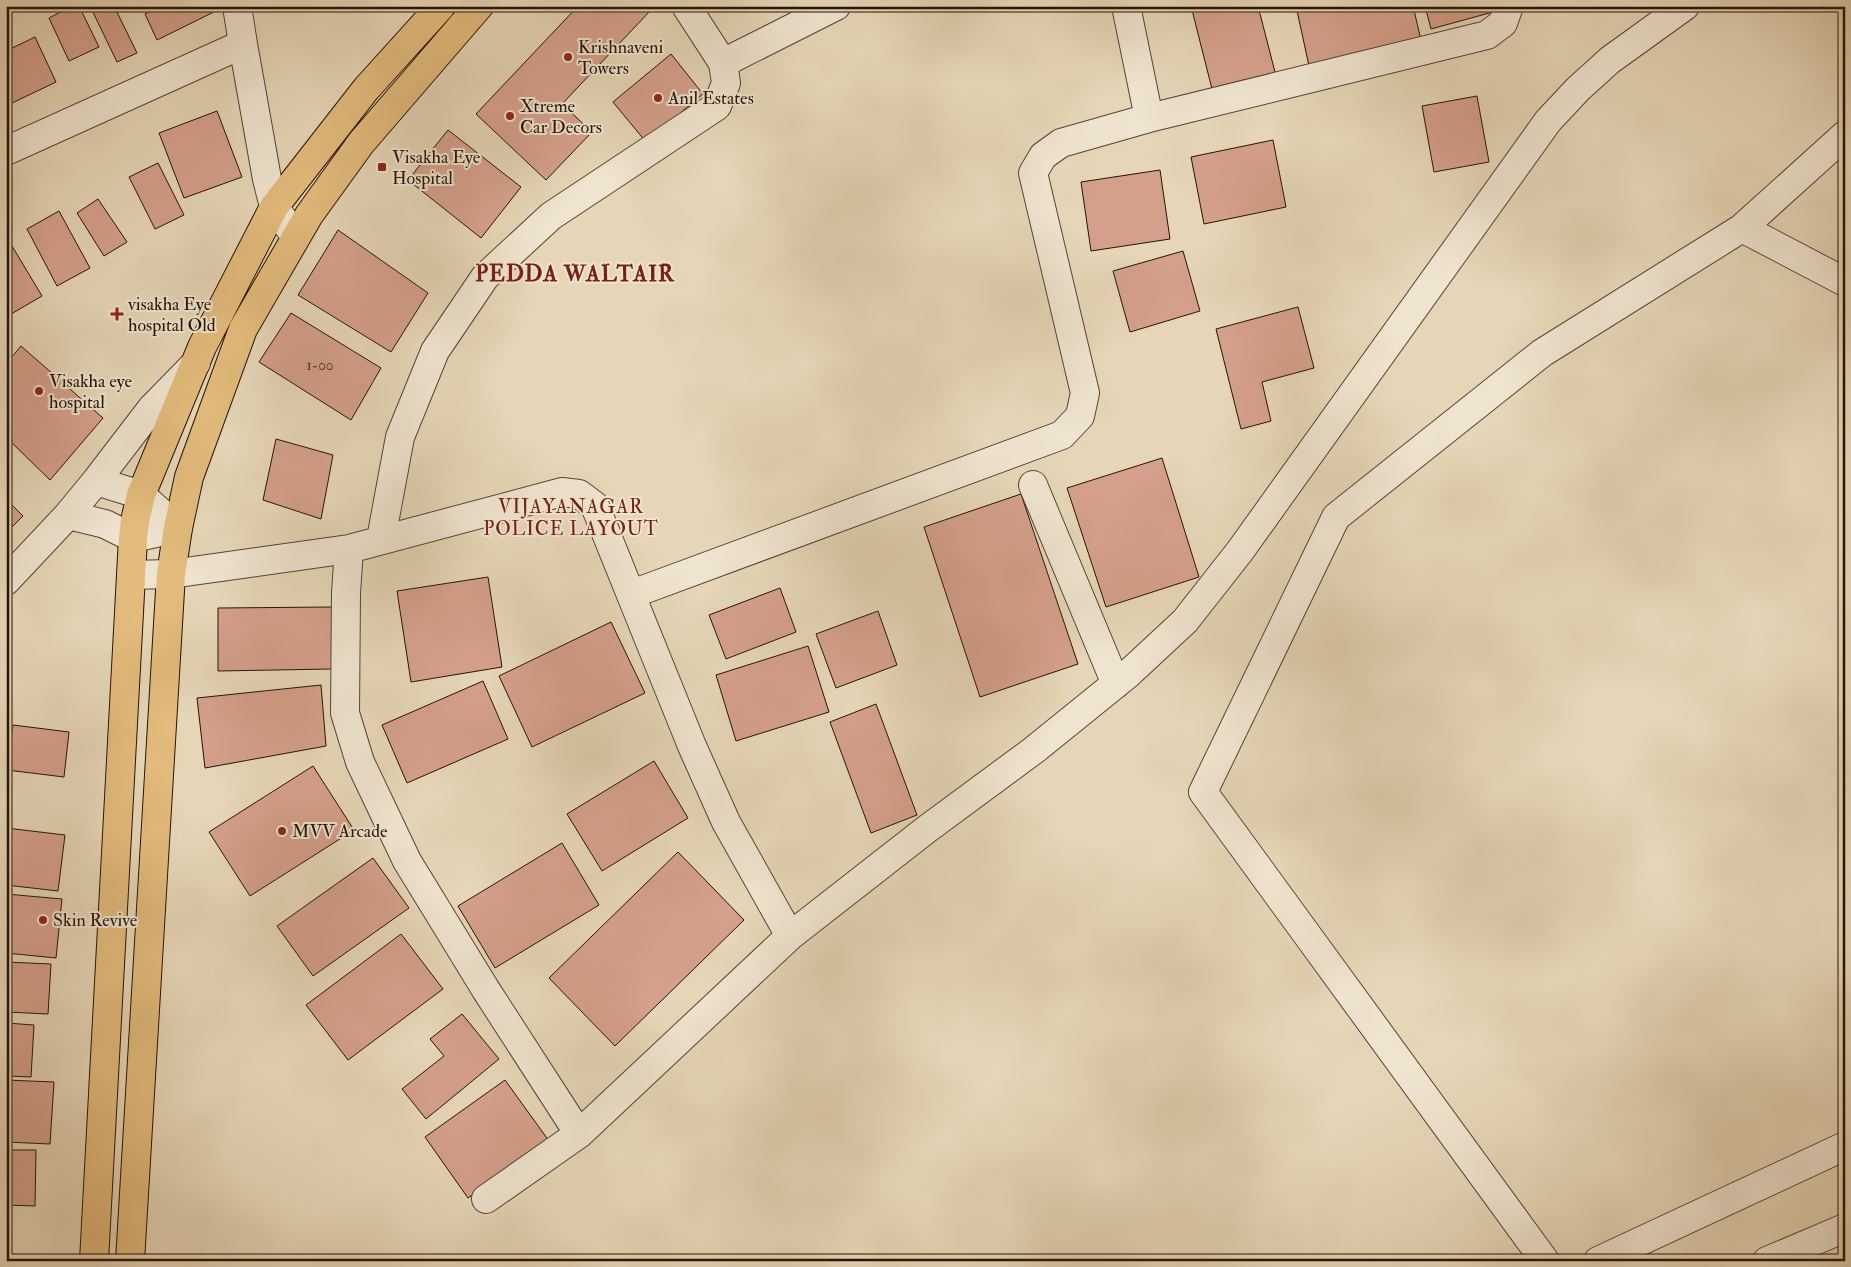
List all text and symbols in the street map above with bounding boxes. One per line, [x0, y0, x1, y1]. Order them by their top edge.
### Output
place label: Krishnaveni Towers [578, 36, 663, 80]
marker: Krishnaveni Towers [562, 51, 574, 63]
place label: Anil Estates [667, 87, 754, 110]
marker: Anil Estates [652, 92, 664, 104]
place label: Xtreme Car Decors [520, 95, 602, 139]
marker: Xtreme Car Decors [504, 110, 516, 122]
place label: Visakha Eye Hospital [392, 146, 481, 190]
marker: Visakha Eye Hospital [376, 161, 388, 173]
district label: PEDDA WALTAIR [475, 260, 675, 288]
place label: visakha Eye hospital Old [127, 293, 216, 337]
marker: visakha Eye hospital Old [110, 307, 124, 321]
house number: 1-00 [306, 356, 334, 375]
place label: Visakha eye hospital [49, 370, 133, 414]
marker: Visakha eye hospital [33, 385, 45, 397]
district label: VIJAYANAGAR POLICE LAYOUT [483, 495, 659, 541]
place label: MVV Arcade [292, 820, 388, 843]
marker: MVV Arcade [276, 825, 288, 837]
place label: Skin Revive [53, 909, 138, 932]
marker: Skin Revive [37, 914, 49, 926]

